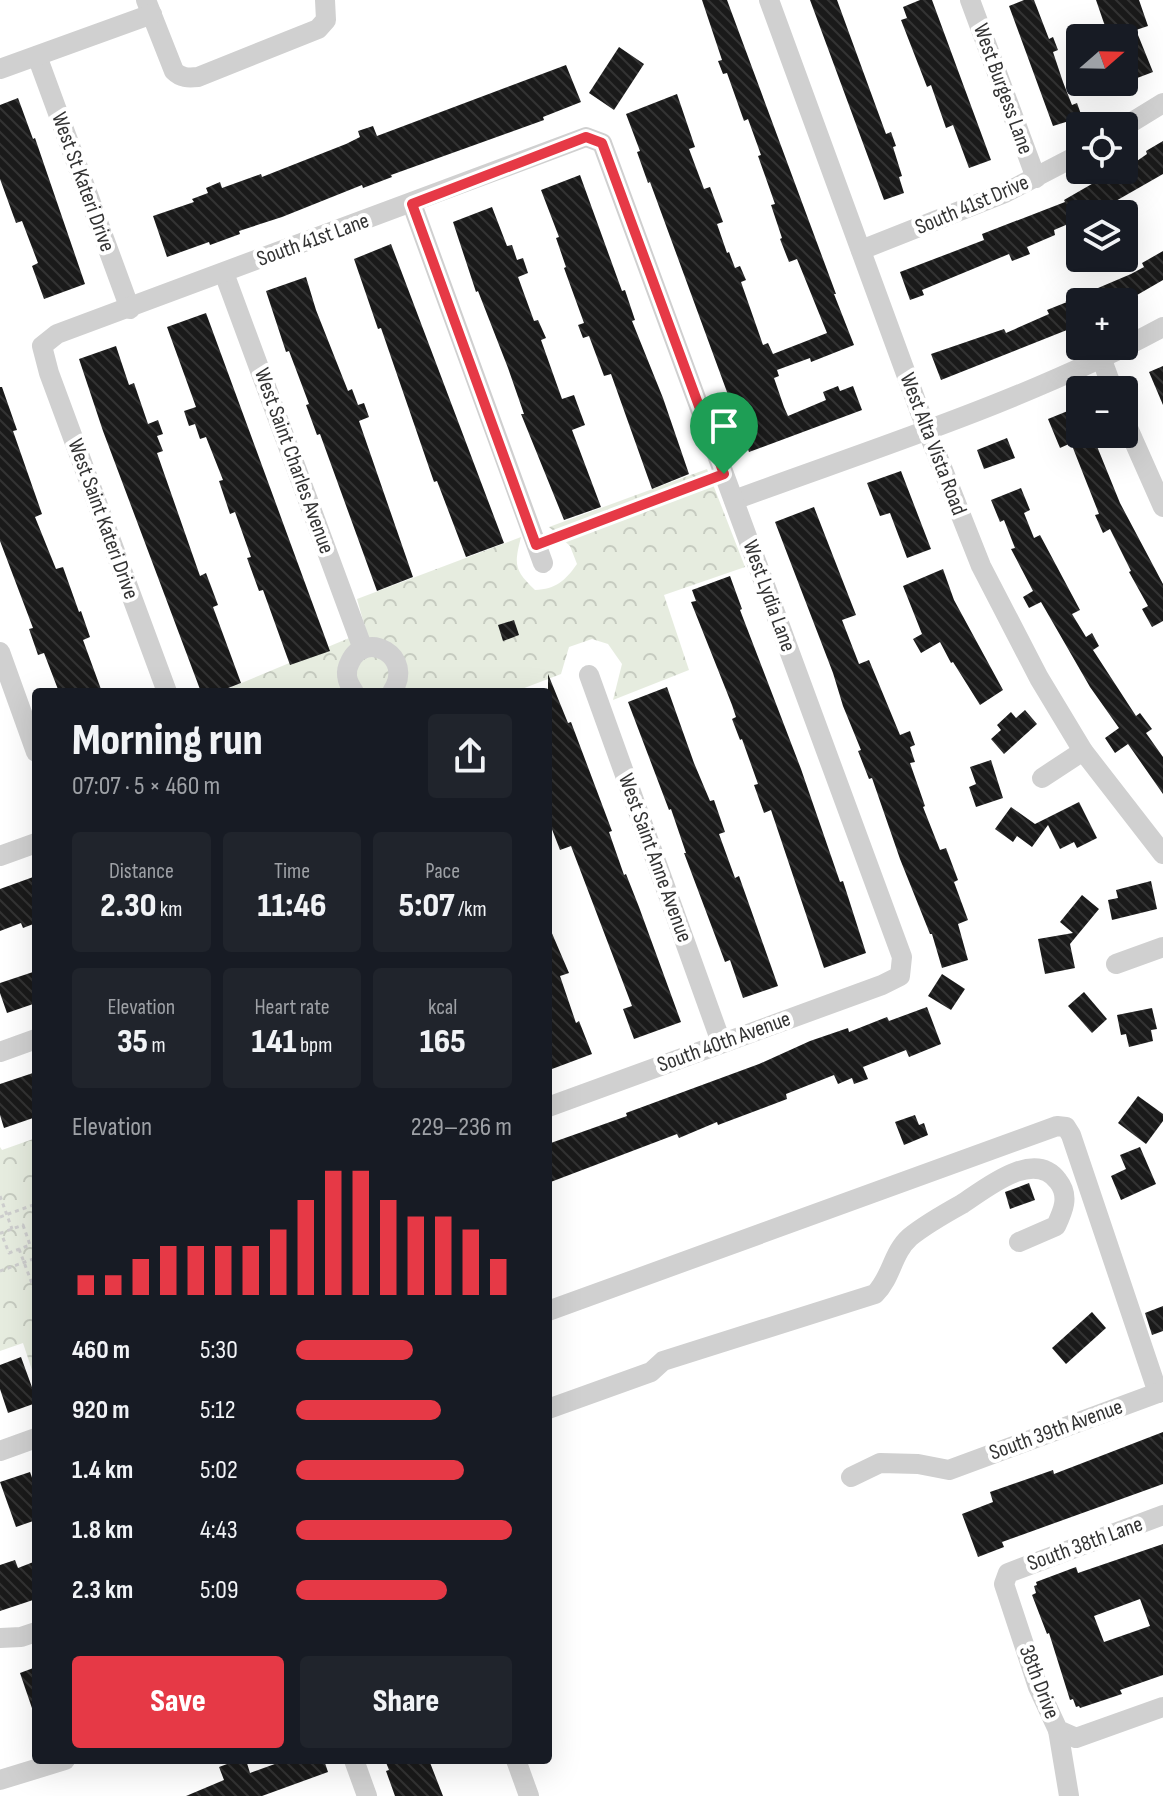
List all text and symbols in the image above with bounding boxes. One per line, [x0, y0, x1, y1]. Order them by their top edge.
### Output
street label: West Burgess Lane [967, 20, 1039, 158]
north arrow [1066, 24, 1138, 96]
map controls [1066, 24, 1138, 448]
street label: West St Kateri Drive [45, 109, 121, 255]
button: locate [1066, 112, 1138, 184]
street label: South 41st Drive [911, 169, 1033, 241]
button: layers [1066, 200, 1138, 272]
street label: South 41st Lane [253, 207, 373, 273]
button: + [1066, 288, 1138, 360]
street label: West Saint Charles Avenue [248, 364, 340, 558]
street label: West Alta Vista Road [893, 369, 973, 519]
button: − [1066, 376, 1138, 448]
pin [690, 392, 758, 474]
icon: arrive [702, 404, 746, 448]
street label: West Saint Kateri Drive [61, 435, 145, 603]
street label: West Lydia Lane [736, 536, 802, 656]
text: Morning run [72, 714, 263, 767]
button: share [428, 714, 512, 798]
street label: West Saint Anne Avenue [612, 770, 698, 946]
text: 07:07 · 5 × 460 m [72, 771, 220, 802]
text: Distance [109, 858, 174, 885]
text: Time [274, 858, 310, 885]
text: Pace [425, 858, 460, 885]
text: 2.30 [100, 885, 156, 926]
text: 11:46 [257, 885, 327, 926]
text: 5:07 [399, 885, 454, 926]
text: km [156, 896, 182, 923]
text: /km [454, 896, 487, 923]
text: Elevation [107, 994, 175, 1021]
text: Heart rate [254, 994, 330, 1021]
text: kcal [428, 994, 457, 1021]
street label: South 40th Avenue [654, 1005, 794, 1079]
text: 35 [117, 1021, 148, 1062]
text: 141 [252, 1021, 296, 1062]
text: 165 [420, 1021, 466, 1062]
text: m [148, 1032, 166, 1059]
text: bpm [296, 1032, 332, 1059]
text: Elevation [72, 1112, 152, 1143]
text: 229–236 m [411, 1112, 512, 1143]
text: 460 m [72, 1335, 130, 1366]
text: 5:30 [200, 1335, 238, 1366]
street label: South 39th Avenue [986, 1393, 1126, 1467]
text: 920 m [72, 1395, 129, 1426]
text: 5:12 [200, 1395, 235, 1426]
text: 1.4 km [72, 1455, 133, 1486]
text: 5:02 [200, 1455, 238, 1486]
street label: South 38th Lane [1024, 1511, 1146, 1577]
text: 1.8 km [72, 1515, 133, 1546]
text: 4:43 [200, 1515, 238, 1546]
text: 2.3 km [72, 1575, 133, 1606]
text: 5:09 [200, 1575, 238, 1606]
street label: 38th Drive [1013, 1641, 1065, 1723]
button: Save [72, 1656, 284, 1748]
button: Share [300, 1656, 512, 1748]

